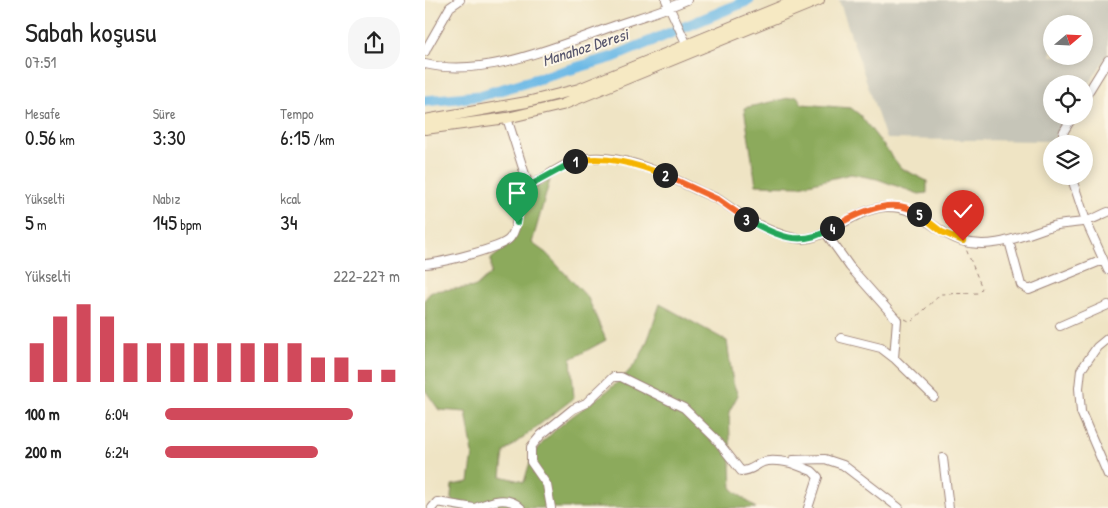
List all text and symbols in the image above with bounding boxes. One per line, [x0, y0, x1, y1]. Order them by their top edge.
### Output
text: Sabah koşusu [25, 13, 156, 51]
north arrow [1043, 15, 1093, 65]
map controls [1043, 15, 1093, 185]
button: share [348, 17, 400, 69]
water label: Manahoz Deresi [539, 22, 632, 71]
text: 07:51 [25, 51, 56, 73]
button: locate [1043, 75, 1093, 125]
text: Mesafe [25, 104, 60, 123]
text: Süre [153, 104, 176, 123]
text: Tempo [280, 104, 314, 123]
text: 0.56 [25, 123, 56, 152]
text: 3:30 [153, 123, 186, 152]
text: 6:15 [280, 123, 310, 152]
text: km [56, 130, 75, 149]
text: /km [310, 130, 335, 149]
button: layers [1043, 135, 1093, 185]
pin: 1 [563, 148, 587, 174]
text: 1 [573, 152, 578, 171]
pin: 2 [653, 162, 677, 188]
text: 2 [662, 166, 669, 185]
pin [496, 172, 538, 223]
icon: arrive [503, 179, 531, 207]
text: Yükselti [25, 189, 65, 208]
text: Nabız [153, 189, 181, 208]
text: kcal [280, 189, 301, 208]
pin [942, 190, 984, 241]
icon: check [949, 197, 977, 225]
pin: 5 [907, 202, 931, 226]
text: 5 [917, 205, 922, 224]
pin: 3 [733, 206, 759, 232]
text: 5 [25, 208, 34, 237]
text: 145 [153, 208, 177, 237]
text: 34 [280, 208, 298, 237]
text: 3 [743, 210, 750, 229]
text: m [34, 215, 47, 234]
text: bpm [177, 215, 202, 234]
pin: 4 [819, 216, 845, 240]
text: 4 [830, 219, 835, 238]
text: Yükselti [25, 265, 71, 287]
text: 222–227 m [333, 265, 400, 287]
text: 100 m [25, 403, 60, 425]
text: 6:04 [105, 403, 128, 425]
text: 200 m [25, 441, 61, 463]
text: 6:24 [105, 441, 129, 463]

